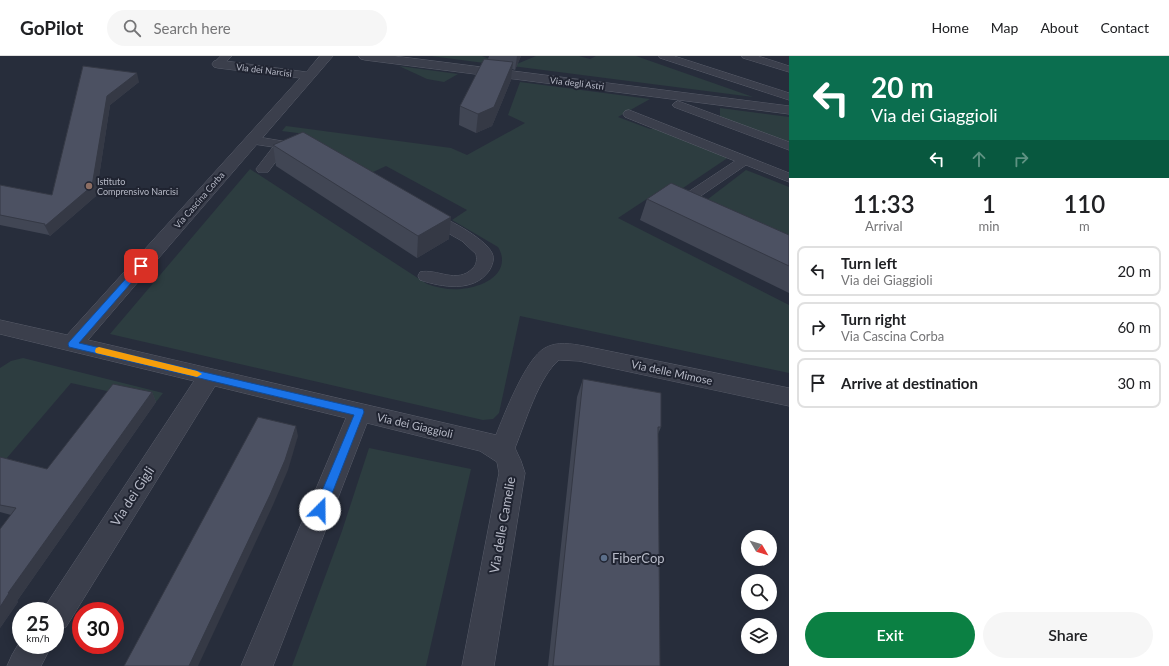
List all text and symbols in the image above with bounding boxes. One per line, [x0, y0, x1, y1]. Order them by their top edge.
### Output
search box [107, 10, 387, 46]
text: GoPilot [20, 16, 83, 39]
icon: search [121, 17, 143, 39]
text: Search here [153, 19, 231, 37]
text: Home [931, 19, 969, 36]
text: Map [991, 19, 1018, 36]
text: About [1040, 19, 1078, 36]
text: Contact [1100, 19, 1149, 36]
street label: Via dei Narcisi [235, 61, 293, 79]
text: 20 m [871, 70, 934, 104]
icon: left [805, 72, 857, 124]
street label: Via degli Astri [549, 74, 605, 92]
text: Via dei Giaggioli [871, 104, 998, 126]
icon: left [926, 148, 948, 170]
icon: ahead [968, 148, 990, 170]
icon: right [1010, 148, 1032, 170]
street label: Via Cascina Corba [171, 169, 227, 231]
place label: Istituto Comprensivo Narcisi [97, 176, 178, 197]
marker: Istituto Comprensivo Narcisi [84, 181, 94, 191]
text: 11:33 [853, 189, 915, 218]
text: 1 [982, 189, 996, 218]
text: 110 [1063, 189, 1105, 218]
text: Arrival [865, 218, 902, 234]
text: min [978, 218, 1000, 234]
text: m [1079, 218, 1090, 234]
pin [124, 249, 158, 283]
text: Turn left [841, 254, 897, 272]
icon: arrive [130, 255, 152, 277]
icon: left [807, 260, 829, 282]
text: 20 m [1117, 262, 1151, 280]
text: Via dei Giaggioli [841, 272, 933, 288]
text: Turn right [841, 310, 906, 328]
icon: right [807, 316, 829, 338]
text: 60 m [1117, 318, 1151, 336]
text: Via Cascina Corba [841, 328, 944, 344]
street label: Via delle Mimose [630, 357, 714, 387]
icon: arrive [807, 372, 829, 394]
text: Arrive at destination [841, 374, 978, 392]
text: 30 m [1117, 374, 1151, 392]
street label: Via dei Giaggioli [376, 410, 455, 440]
street label: Via dei Gigli [107, 463, 157, 529]
street label: Via delle Camelie [486, 475, 518, 575]
position arrow [299, 489, 341, 531]
north arrow [741, 530, 777, 566]
map controls [741, 530, 777, 654]
place label: FiberCop [612, 550, 665, 566]
marker: FiberCop [599, 553, 609, 563]
button: search [741, 574, 777, 610]
speed limit sign: 30 [72, 602, 124, 654]
text: 25 [26, 611, 50, 635]
button: Exit [805, 612, 975, 658]
button: Share [983, 612, 1153, 658]
button: layers [741, 618, 777, 654]
text: km/h [26, 632, 50, 644]

